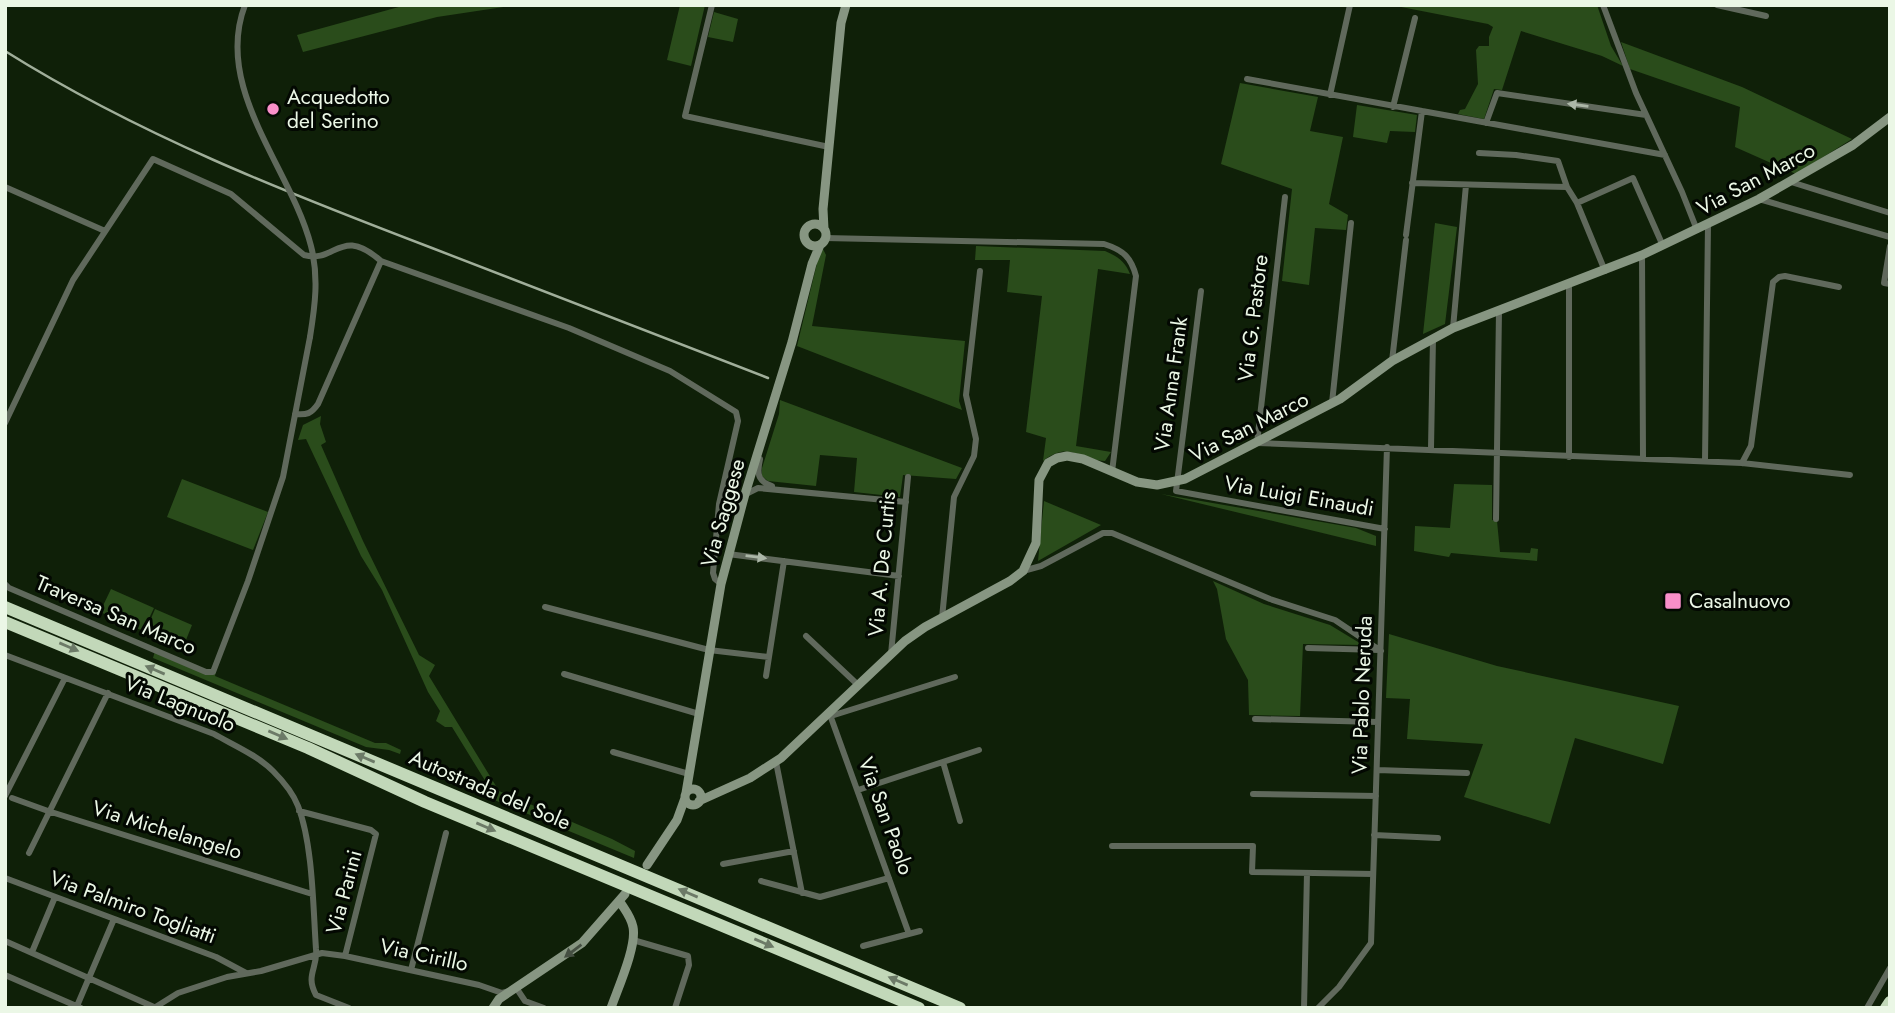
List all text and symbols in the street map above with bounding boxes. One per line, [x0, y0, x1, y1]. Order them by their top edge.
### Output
place label: Acquedotto del Serino [287, 82, 390, 136]
one-way arrow [1567, 99, 1589, 110]
marker: Acquedotto del Serino [265, 101, 281, 117]
street label: Via San Marco [1691, 135, 1821, 223]
street label: Via G. Pastore [1230, 253, 1276, 383]
street label: Via Anna Frank [1147, 314, 1195, 453]
street label: Via San Marco [1184, 384, 1314, 470]
street label: Via Saggese [693, 455, 753, 571]
street label: Via Luigi Einaudi [1222, 468, 1376, 524]
street label: Via A. De Curtis [861, 490, 903, 638]
one-way arrow [745, 552, 767, 563]
street label: Traversa San Marco [31, 568, 201, 662]
place label: Casalnuovo [1689, 586, 1790, 616]
marker: Casalnuovo [1663, 591, 1683, 611]
street label: Via Pablo Neruda [1344, 615, 1380, 775]
one-way arrow [58, 642, 79, 653]
one-way arrow [145, 664, 165, 676]
street label: Via Lagnuolo [120, 668, 240, 740]
one-way arrow [268, 730, 289, 741]
street label: Autostrada del Sole [405, 742, 576, 838]
one-way arrow [355, 752, 375, 764]
street label: Via San Paolo [851, 753, 921, 879]
street label: Via Michelangelo [88, 793, 246, 867]
one-way arrow [476, 822, 497, 833]
street label: Via Parini [318, 847, 370, 937]
street label: Via Palmiro Togliatti [46, 863, 220, 951]
one-way arrow [677, 888, 698, 899]
street label: Via Cirillo [377, 931, 471, 979]
one-way arrow [754, 937, 774, 949]
one-way arrow [564, 943, 582, 957]
one-way arrow [887, 976, 908, 987]

